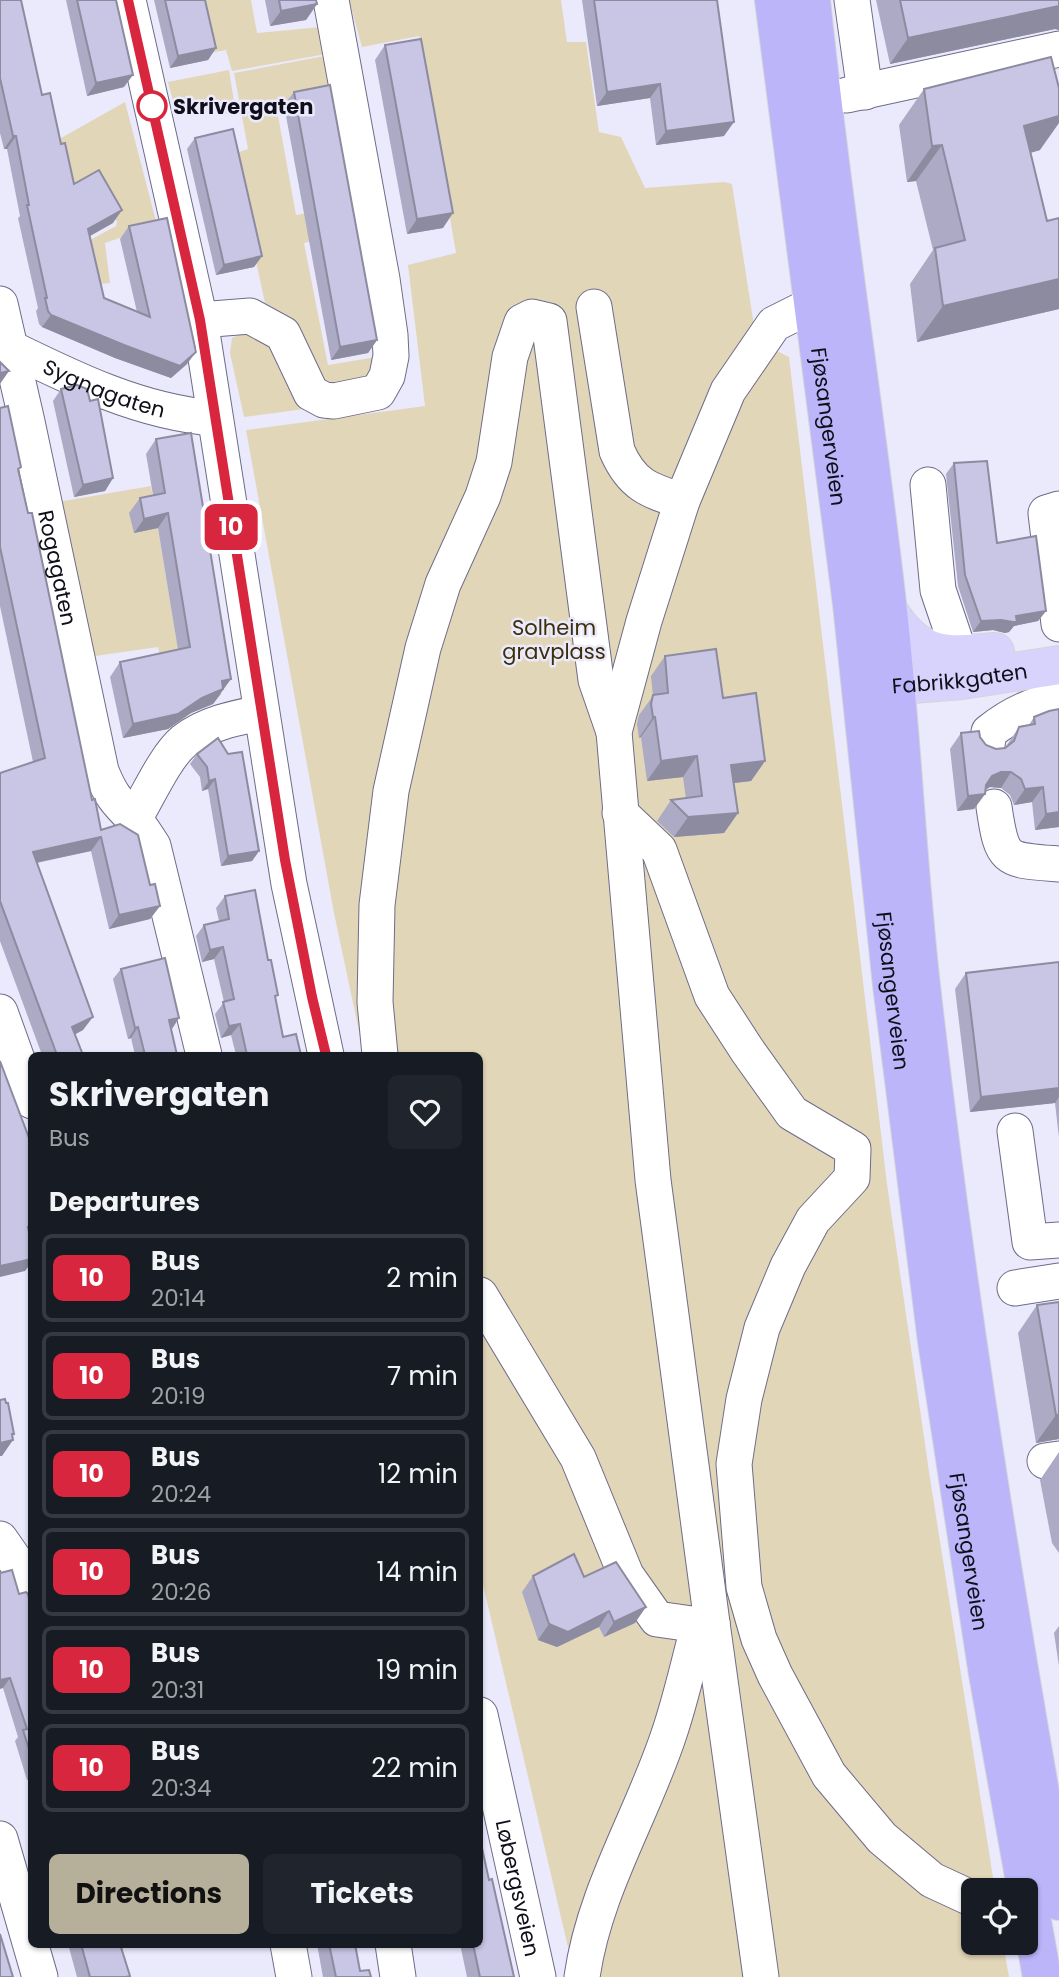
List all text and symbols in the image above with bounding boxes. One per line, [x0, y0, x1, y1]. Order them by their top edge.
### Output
marker: Skrivergaten [137, 91, 167, 121]
place label: Skrivergaten [173, 92, 313, 121]
street label: Fjøsangerveien [804, 346, 854, 507]
street label: Sygnagaten [38, 352, 168, 424]
line badge: 10 [200, 504, 262, 550]
street label: Rogagaten [32, 507, 84, 628]
text: 10 [219, 510, 243, 543]
park label: Solheim gravplass [502, 613, 606, 666]
street label: Fabrikkgaten [891, 656, 1029, 700]
street label: Fjøsangerveien [870, 910, 917, 1072]
text: Skrivergaten [49, 1071, 269, 1118]
button: heart [388, 1075, 462, 1149]
text: Bus [49, 1122, 90, 1154]
text: Departures [49, 1184, 200, 1220]
text: Bus [151, 1243, 200, 1279]
text: 2 min [386, 1260, 458, 1296]
text: 10 [79, 1261, 104, 1294]
text: 20:14 [151, 1282, 205, 1314]
text: Bus [151, 1341, 200, 1377]
text: 7 min [387, 1358, 458, 1394]
text: 10 [79, 1359, 104, 1392]
text: 20:19 [151, 1380, 205, 1412]
text: Bus [151, 1439, 200, 1475]
text: 12 min [378, 1456, 458, 1492]
text: 10 [79, 1457, 104, 1490]
street label: Fjøsangerveien [943, 1471, 996, 1633]
text: 20:24 [151, 1478, 211, 1510]
text: Bus [151, 1537, 200, 1573]
text: 14 min [377, 1554, 458, 1590]
text: 10 [79, 1555, 104, 1588]
text: 20:26 [151, 1576, 211, 1608]
text: Bus [151, 1635, 200, 1671]
text: 19 min [377, 1652, 458, 1688]
text: 10 [79, 1653, 104, 1686]
text: 20:31 [151, 1674, 204, 1706]
text: Bus [151, 1733, 200, 1769]
text: 22 min [371, 1750, 458, 1786]
text: 10 [79, 1751, 104, 1784]
text: 20:34 [151, 1772, 212, 1804]
street label: Løbergsveien [489, 1817, 547, 1959]
button: Directions [49, 1854, 249, 1934]
button: Tickets [263, 1854, 462, 1934]
map controls [961, 1878, 1038, 1955]
button: locate [961, 1878, 1038, 1955]

